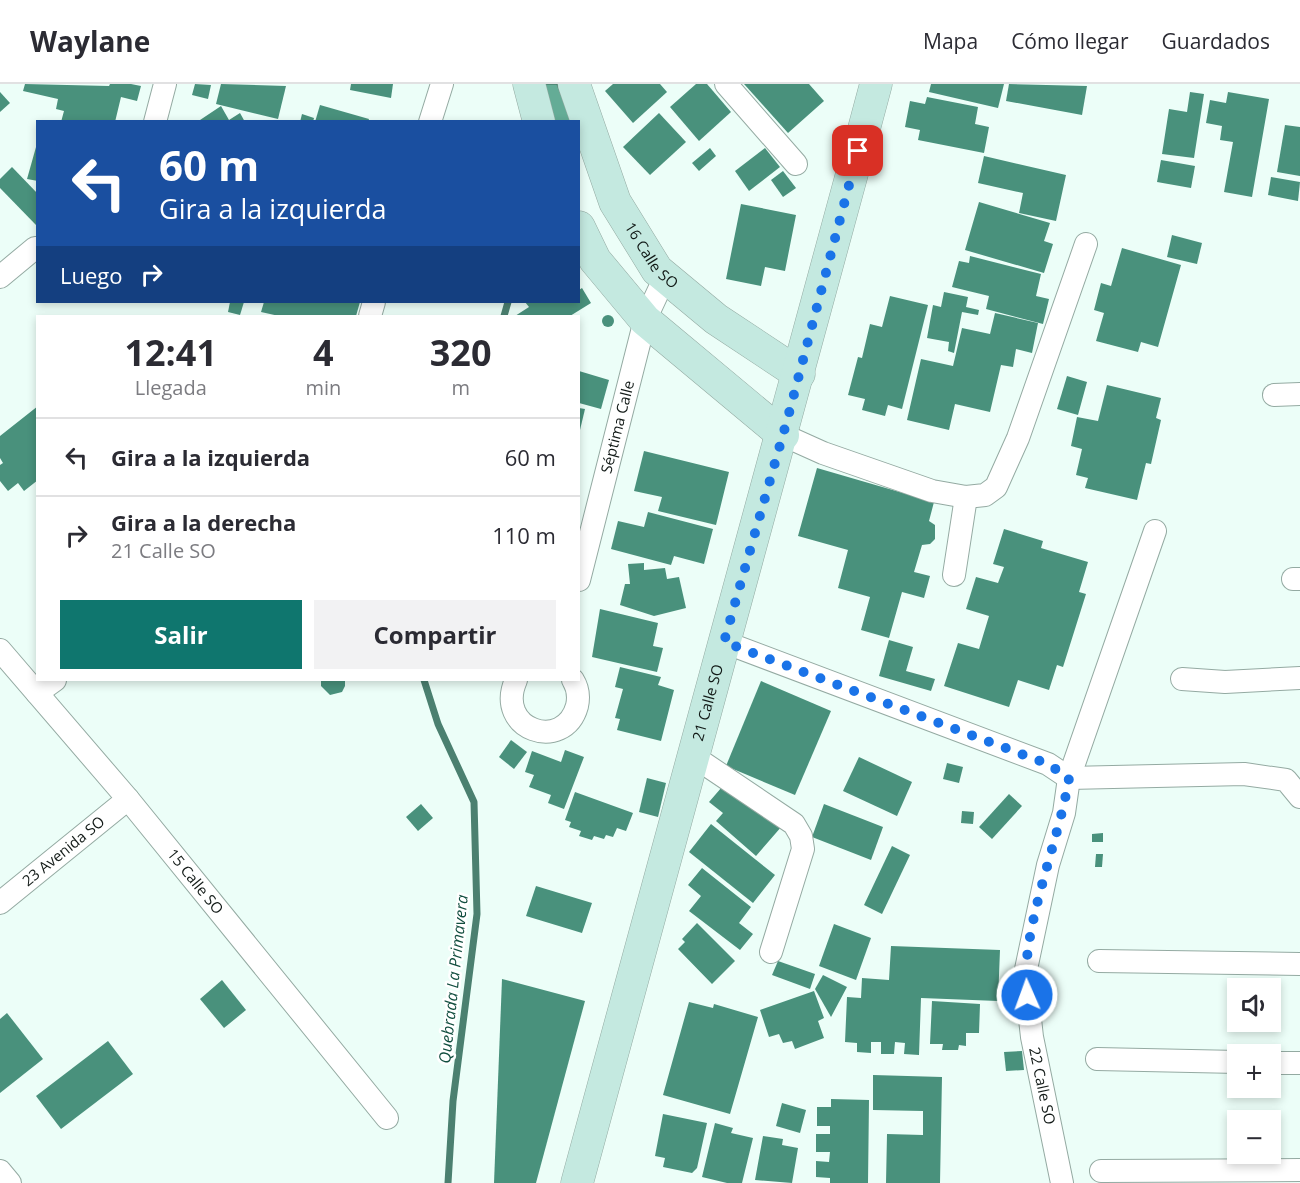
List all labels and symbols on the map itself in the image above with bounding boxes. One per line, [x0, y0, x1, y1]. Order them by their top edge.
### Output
pin [832, 125, 883, 176]
street label: 16 Calle SO [621, 218, 683, 293]
street label: Séptima Calle [596, 378, 638, 475]
street label: 21 Calle SO [687, 662, 727, 743]
street label: 23 Avenida SO [18, 811, 108, 890]
street label: 15 Calle SO [163, 844, 229, 918]
water label: Quebrada La Primavera [433, 893, 473, 1065]
position arrow [995, 963, 1059, 1027]
street label: 22 Calle SO [1025, 1045, 1061, 1126]

